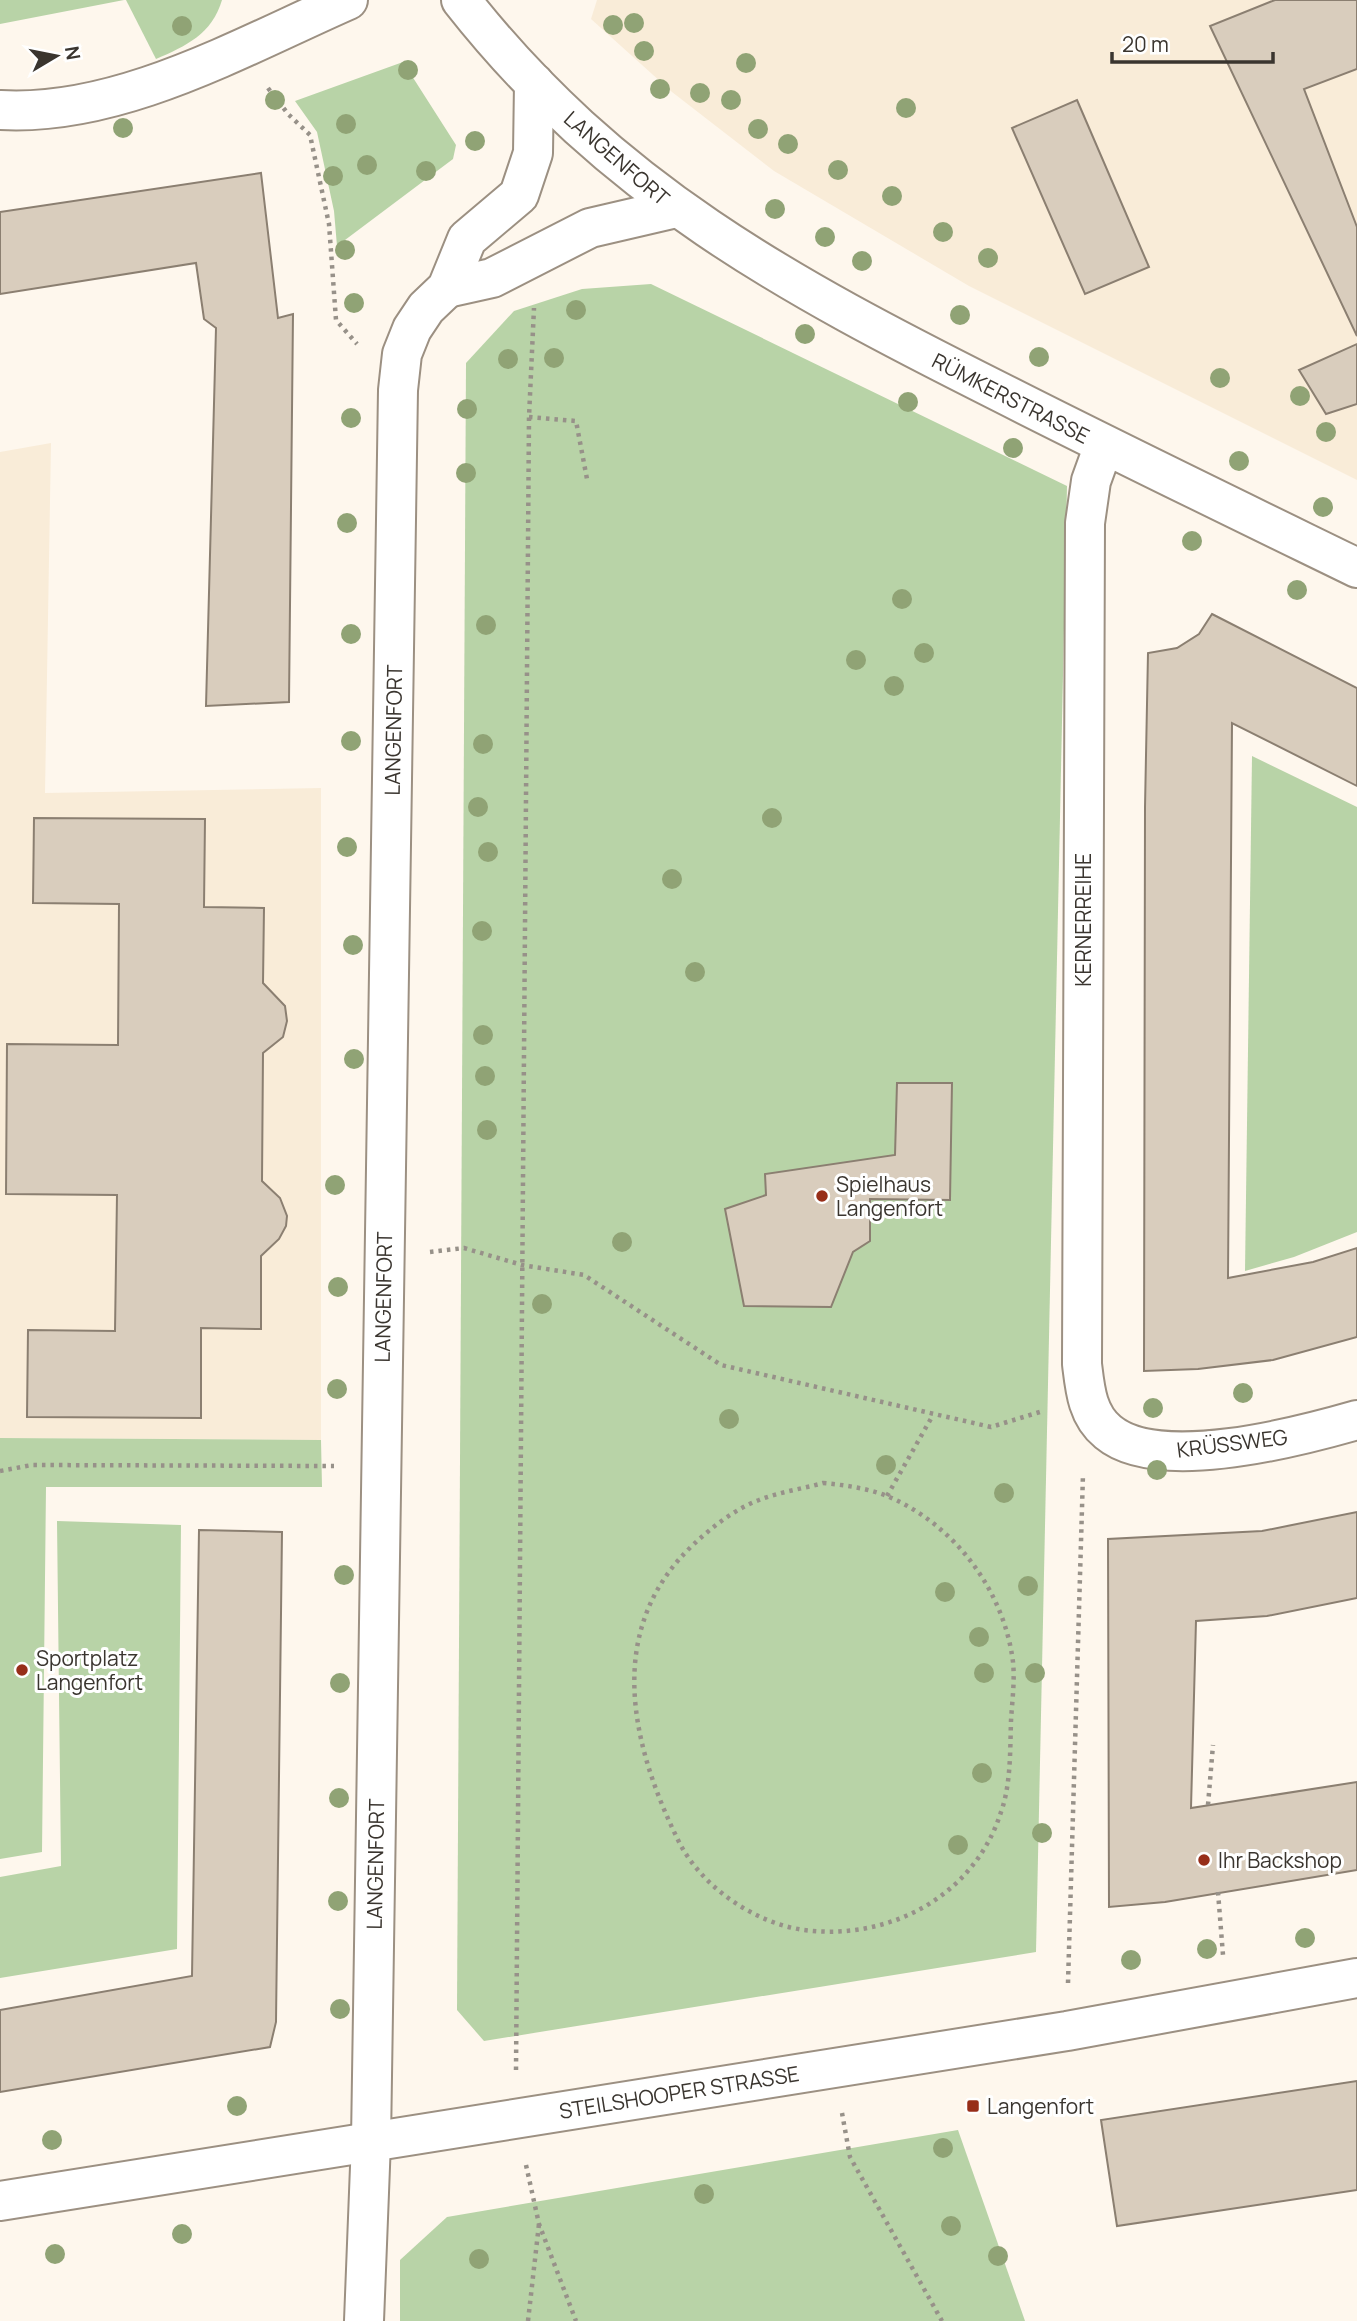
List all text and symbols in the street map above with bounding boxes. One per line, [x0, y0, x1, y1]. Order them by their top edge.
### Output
north arrow [21, 21, 91, 91]
scale bar [1112, 21, 1273, 65]
text: 20 m [1122, 30, 1169, 58]
text: N [59, 44, 87, 62]
street label: LANGENFORT [558, 104, 676, 212]
street label: RÜMKERSTRASSE [928, 346, 1094, 450]
street label: LANGENFORT [378, 664, 408, 796]
street label: KERNERREIHE [1069, 853, 1097, 987]
place label: Spielhaus Langenfort [836, 1170, 943, 1222]
marker: Spielhaus Langenfort [814, 1188, 830, 1204]
street label: LANGENFORT [368, 1231, 398, 1363]
street label: KRÜSSWEG [1175, 1422, 1289, 1464]
place label: Sportplatz Langenfort [36, 1644, 143, 1696]
marker: Sportplatz Langenfort [14, 1662, 30, 1678]
street label: LANGENFORT [360, 1798, 390, 1930]
place label: Ihr Backshop [1218, 1846, 1342, 1874]
marker: Ihr Backshop [1196, 1852, 1212, 1868]
street label: STEILSHOOPER STRASSE [557, 2059, 801, 2125]
place label: Langenfort [987, 2092, 1094, 2120]
marker: Langenfort [965, 2098, 981, 2114]

